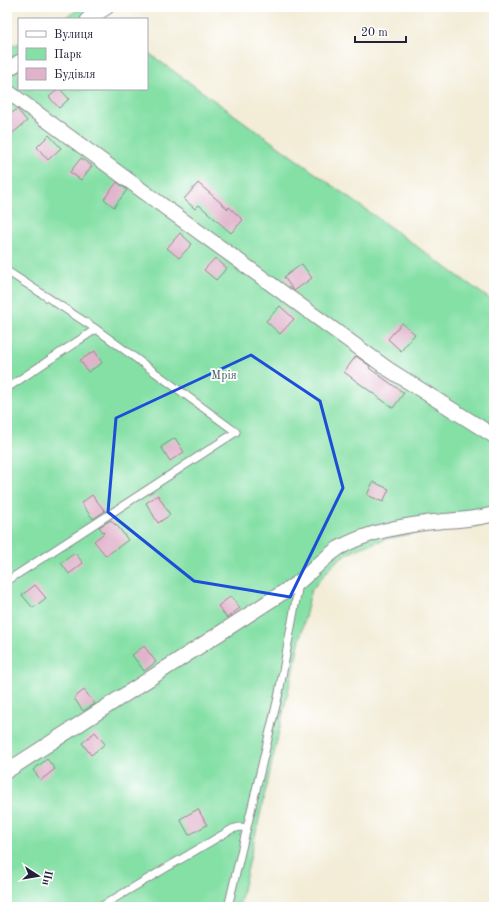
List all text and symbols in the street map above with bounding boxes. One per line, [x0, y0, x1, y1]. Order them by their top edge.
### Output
legend [18, 18, 148, 90]
scale bar [355, 18, 406, 44]
text: 20 m [361, 27, 388, 39]
text: Вулиця [54, 29, 93, 41]
text: Парк [54, 49, 82, 61]
text: Будівля [54, 68, 96, 81]
park label: Мрія [211, 369, 237, 382]
north arrow [18, 856, 58, 896]
text: Пн [39, 869, 53, 886]

